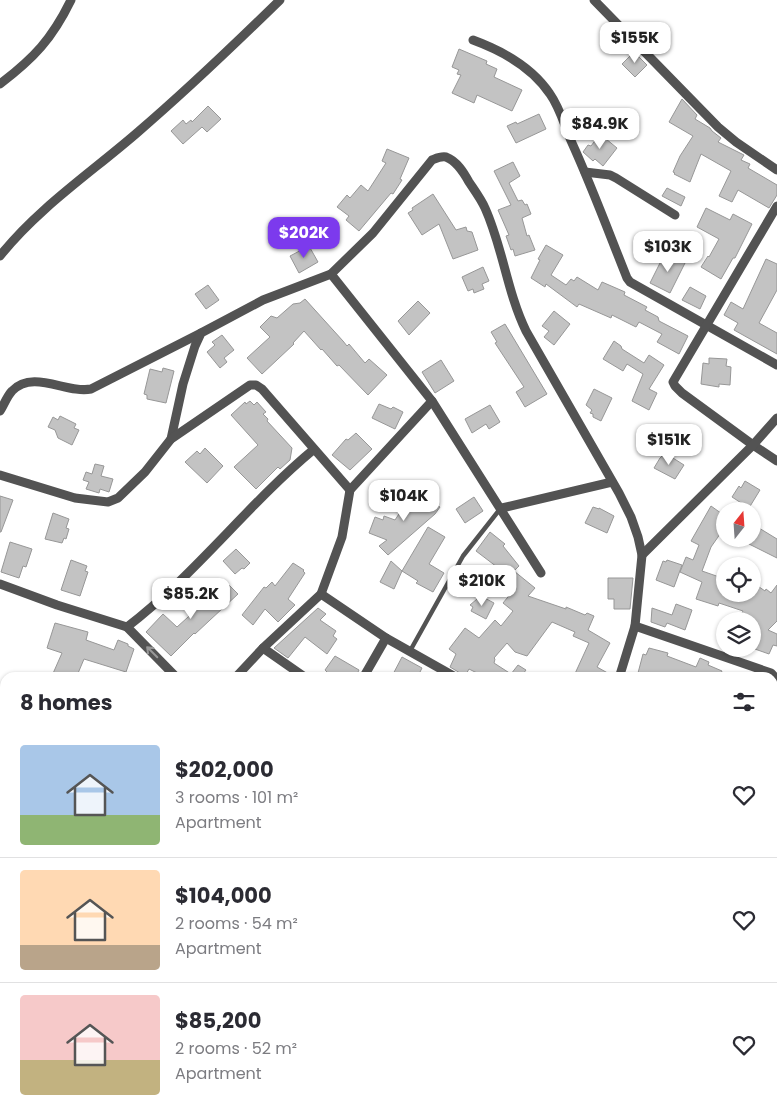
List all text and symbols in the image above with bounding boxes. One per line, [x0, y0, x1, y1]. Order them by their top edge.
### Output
pin: $155K [600, 22, 670, 64]
text: $155K [611, 26, 659, 49]
pin: $84.9K [559, 108, 641, 150]
text: $84.9K [571, 112, 629, 135]
pin: $202K [269, 216, 339, 259]
text: $202K [279, 221, 329, 244]
pin: $103K [633, 230, 703, 273]
text: $103K [644, 235, 692, 258]
pin: $151K [634, 424, 704, 466]
text: $151K [647, 428, 691, 451]
pin: $104K [369, 480, 439, 522]
text: $104K [380, 484, 428, 507]
north arrow [716, 502, 761, 548]
map controls [716, 502, 761, 657]
button: locate [716, 557, 761, 602]
pin: $210K [447, 564, 517, 607]
text: $210K [458, 569, 506, 592]
pin: $85.2K [150, 578, 232, 620]
text: $85.2K [163, 582, 219, 605]
button: layers [716, 612, 761, 657]
one-way arrow [146, 646, 158, 659]
text: 8 homes [20, 688, 112, 717]
icon: filters [730, 688, 758, 716]
text: $202,000 [175, 755, 274, 784]
icon: home [60, 765, 120, 825]
icon: heart [730, 781, 758, 809]
text: 3 rooms · 101 m² [175, 786, 298, 809]
text: Apartment [175, 811, 262, 834]
text: $104,000 [175, 881, 272, 910]
icon: home [60, 890, 120, 950]
icon: heart [730, 906, 758, 934]
text: 2 rooms · 54 m² [175, 912, 298, 935]
text: Apartment [175, 937, 262, 960]
text: $85,200 [175, 1006, 261, 1035]
icon: home [60, 1015, 120, 1075]
icon: heart [730, 1031, 758, 1059]
text: 2 rooms · 52 m² [175, 1037, 297, 1060]
text: Apartment [175, 1062, 262, 1085]

